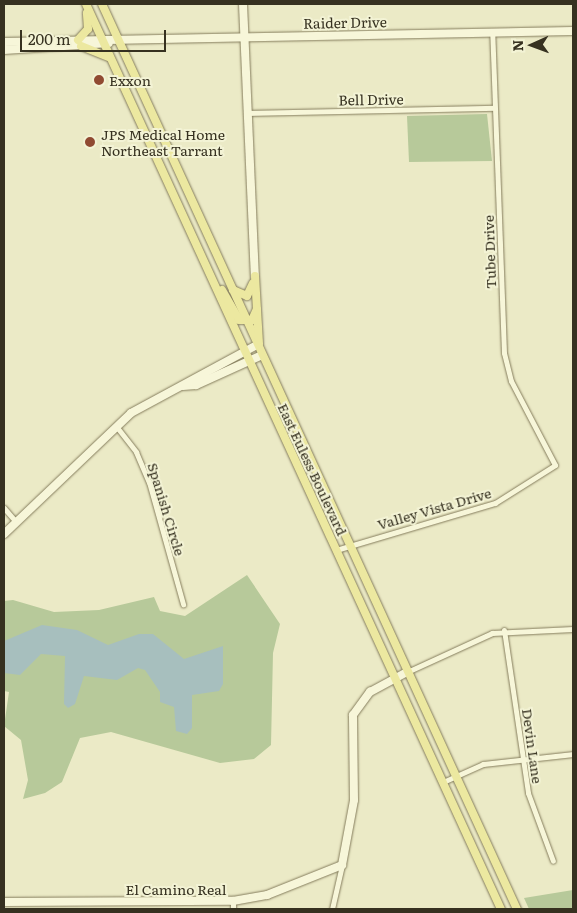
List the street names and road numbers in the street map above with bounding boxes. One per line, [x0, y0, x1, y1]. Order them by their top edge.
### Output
street label: Raider Drive [303, 13, 387, 31]
street label: Bell Drive [338, 90, 404, 108]
street label: Tube Drive [479, 215, 499, 289]
street label: East Euless Boulevard [275, 400, 351, 538]
street label: Spanish Circle [145, 460, 189, 558]
street label: Valley Vista Drive [375, 484, 493, 532]
street label: Devin Lane [519, 707, 547, 785]
street label: El Camino Real [125, 881, 227, 897]

